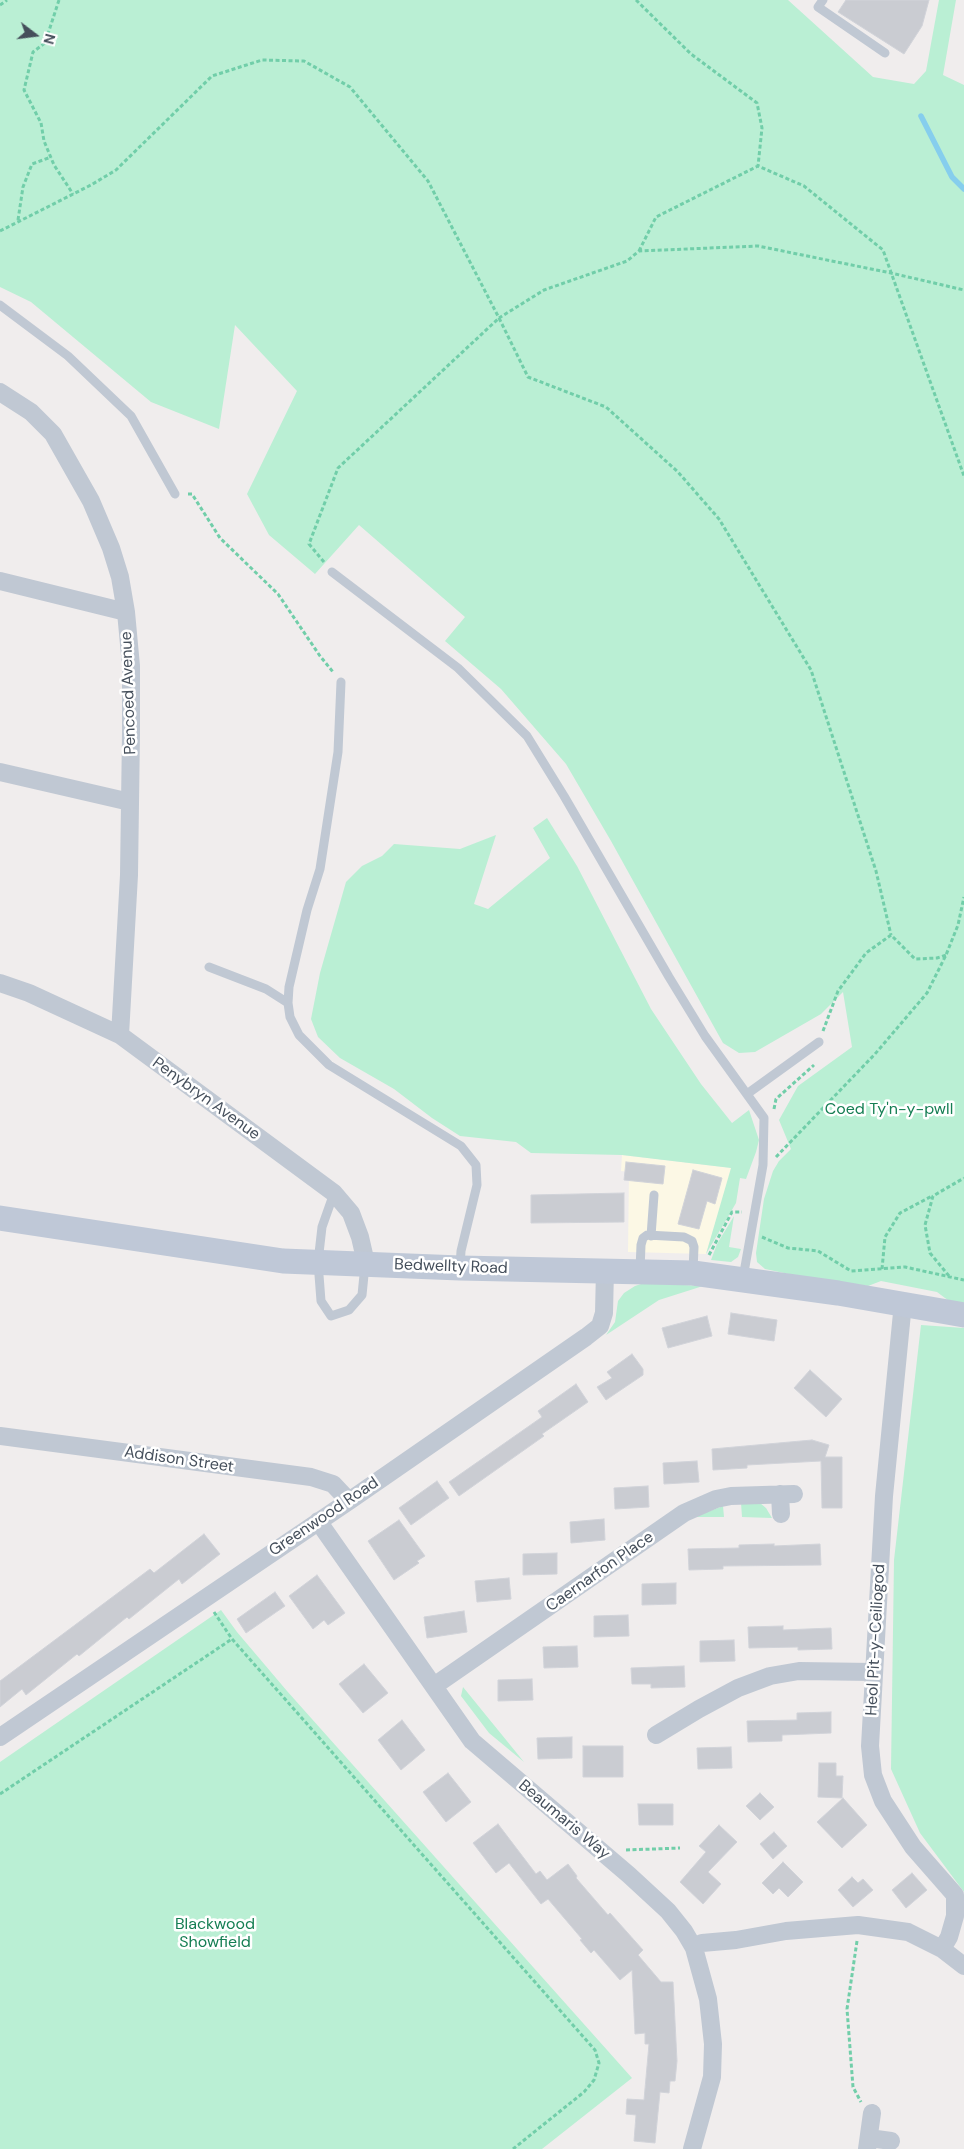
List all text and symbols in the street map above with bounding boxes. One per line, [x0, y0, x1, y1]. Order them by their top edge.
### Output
north arrow [10, 10, 60, 60]
text: N [39, 32, 60, 46]
street label: Pencoed Avenue [117, 631, 141, 755]
street label: Penybryn Avenue [148, 1054, 264, 1144]
park label: Coed Ty'n-y-pwll [825, 1100, 953, 1120]
street label: Bedwellty Road [394, 1255, 508, 1279]
street label: Addison Street [123, 1443, 235, 1477]
street label: Greenwood Road [266, 1473, 382, 1561]
street label: Caernarfon Place [543, 1528, 657, 1616]
street label: Heol Pit-y-Ceiliogod [862, 1564, 890, 1716]
street label: Beaumaris Way [514, 1776, 614, 1864]
park label: Blackwood Showfield [175, 1915, 255, 1953]

